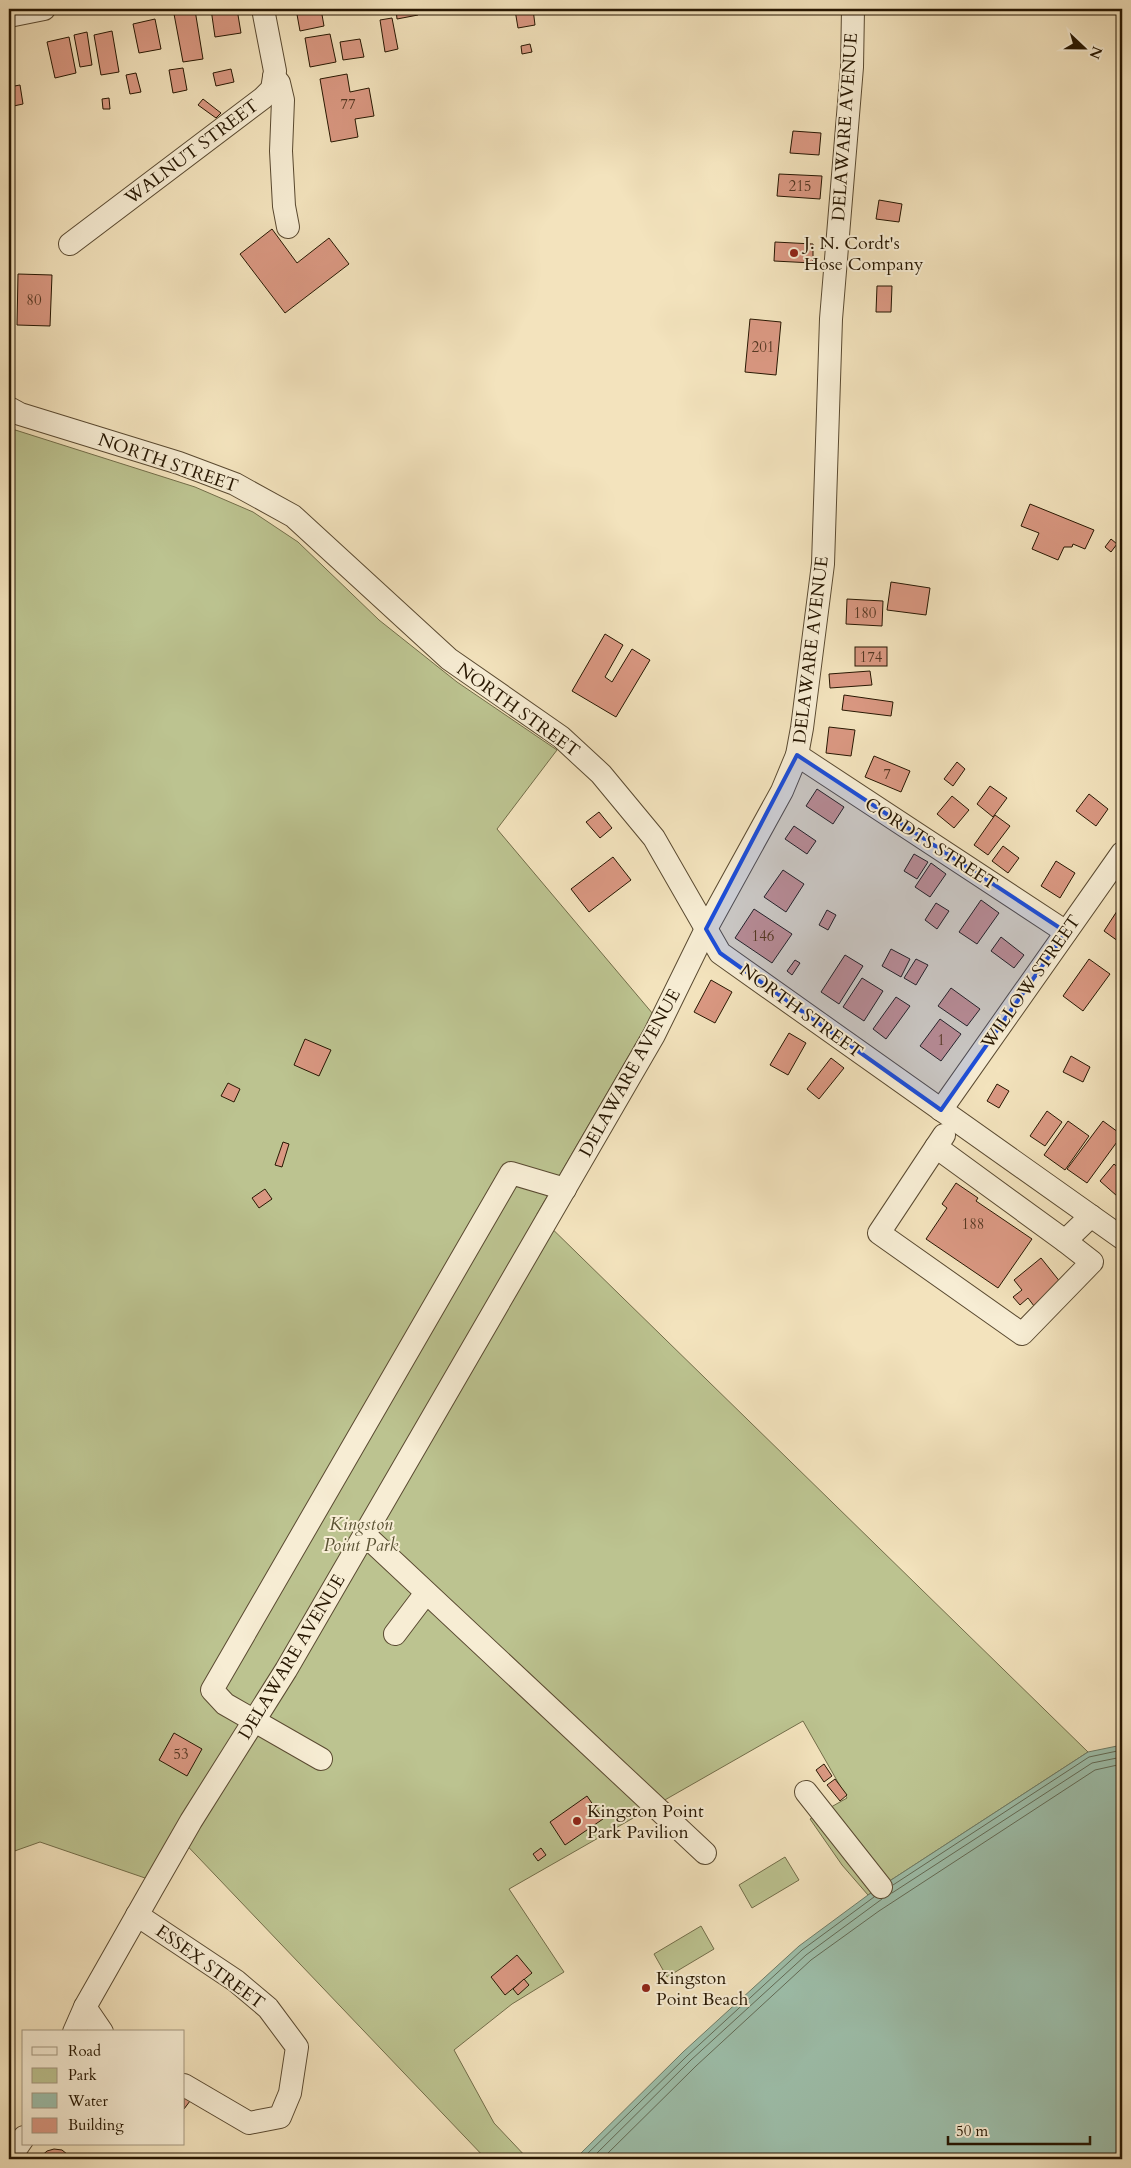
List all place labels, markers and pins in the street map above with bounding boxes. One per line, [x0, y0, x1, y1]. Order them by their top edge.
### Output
place label: J. N. Cordt's Hose Company [801, 231, 924, 277]
marker: J. N. Cordt's Hose Company [788, 247, 800, 259]
place label: Kingston Point Park Pavilion [587, 1799, 704, 1845]
marker: Kingston Point Park Pavilion [571, 1815, 583, 1827]
place label: Kingston Point Beach [656, 1966, 749, 2012]
marker: Kingston Point Beach [640, 1982, 652, 1994]

